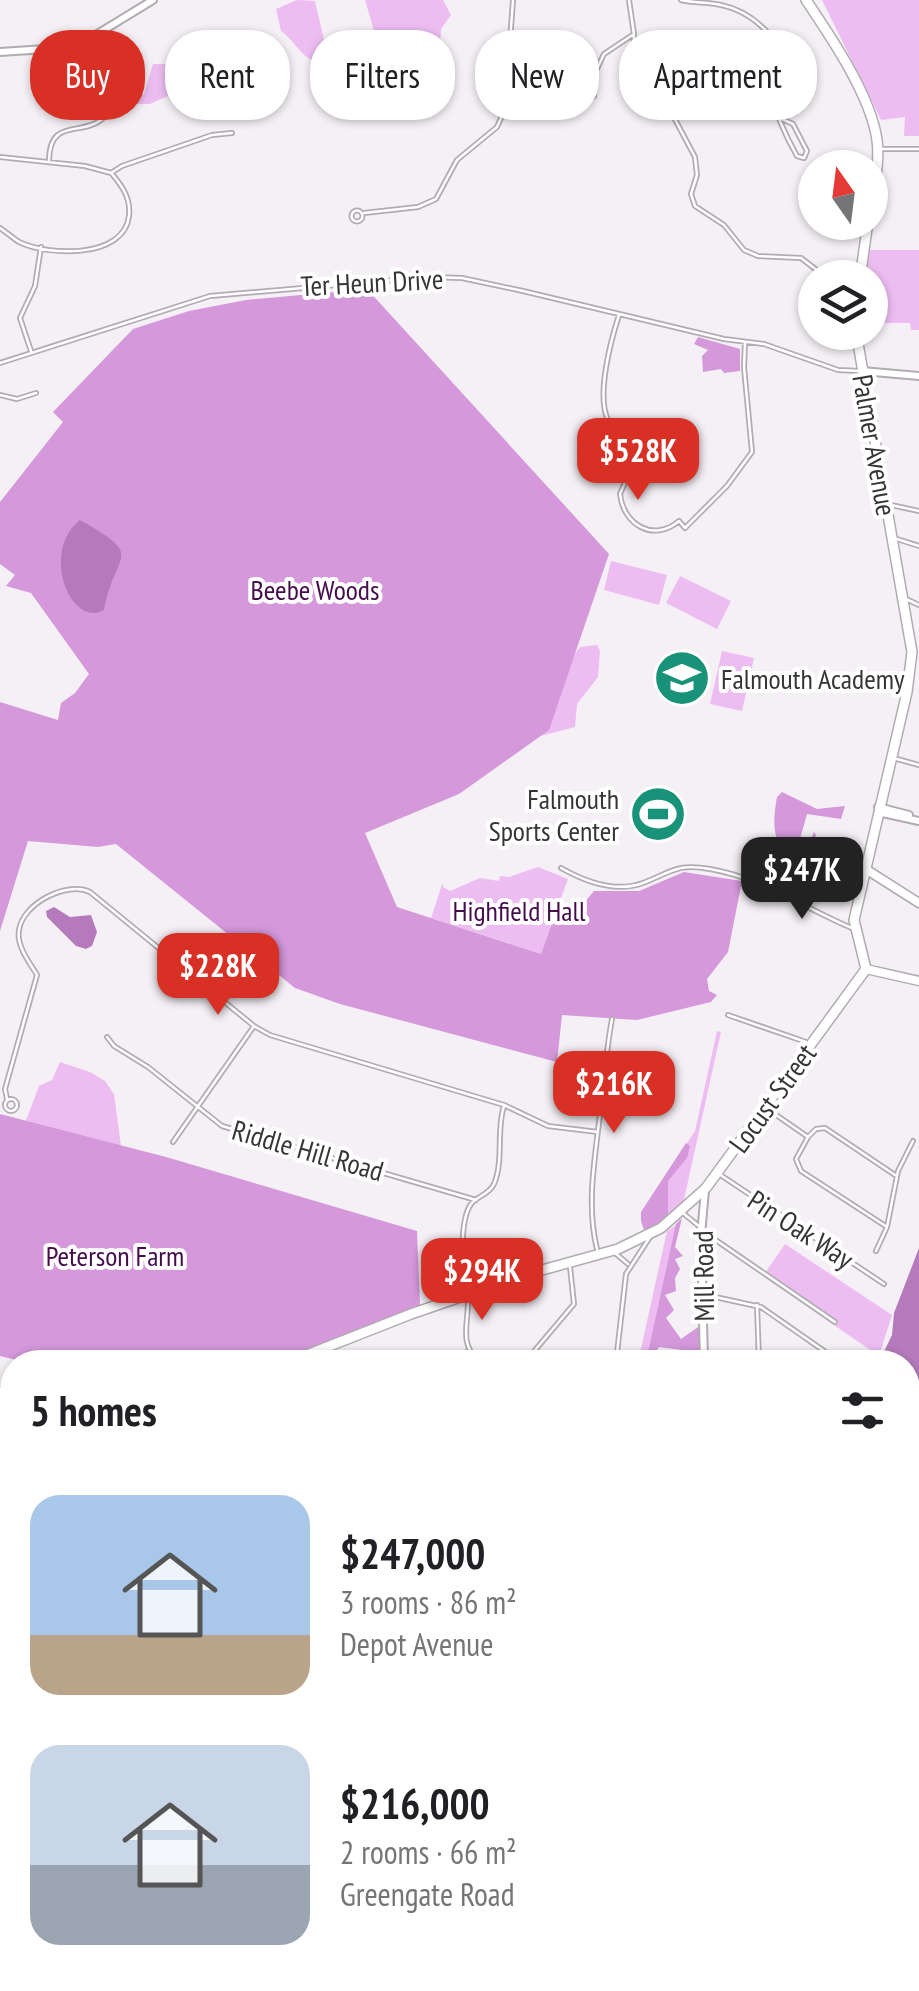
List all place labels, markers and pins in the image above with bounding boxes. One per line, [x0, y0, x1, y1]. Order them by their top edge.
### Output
pin: $528K [568, 418, 708, 503]
school or university icon: Falmouth Academy [652, 648, 712, 708]
place label: Falmouth Academy [721, 660, 905, 697]
place label: Falmouth Sports Center [489, 780, 619, 849]
sports icon: Falmouth Sports Center [628, 784, 688, 844]
pin: $247K [732, 837, 872, 922]
pin: $228K [148, 933, 288, 1018]
pin: $216K [544, 1051, 684, 1136]
pin: $294K [412, 1238, 552, 1323]

